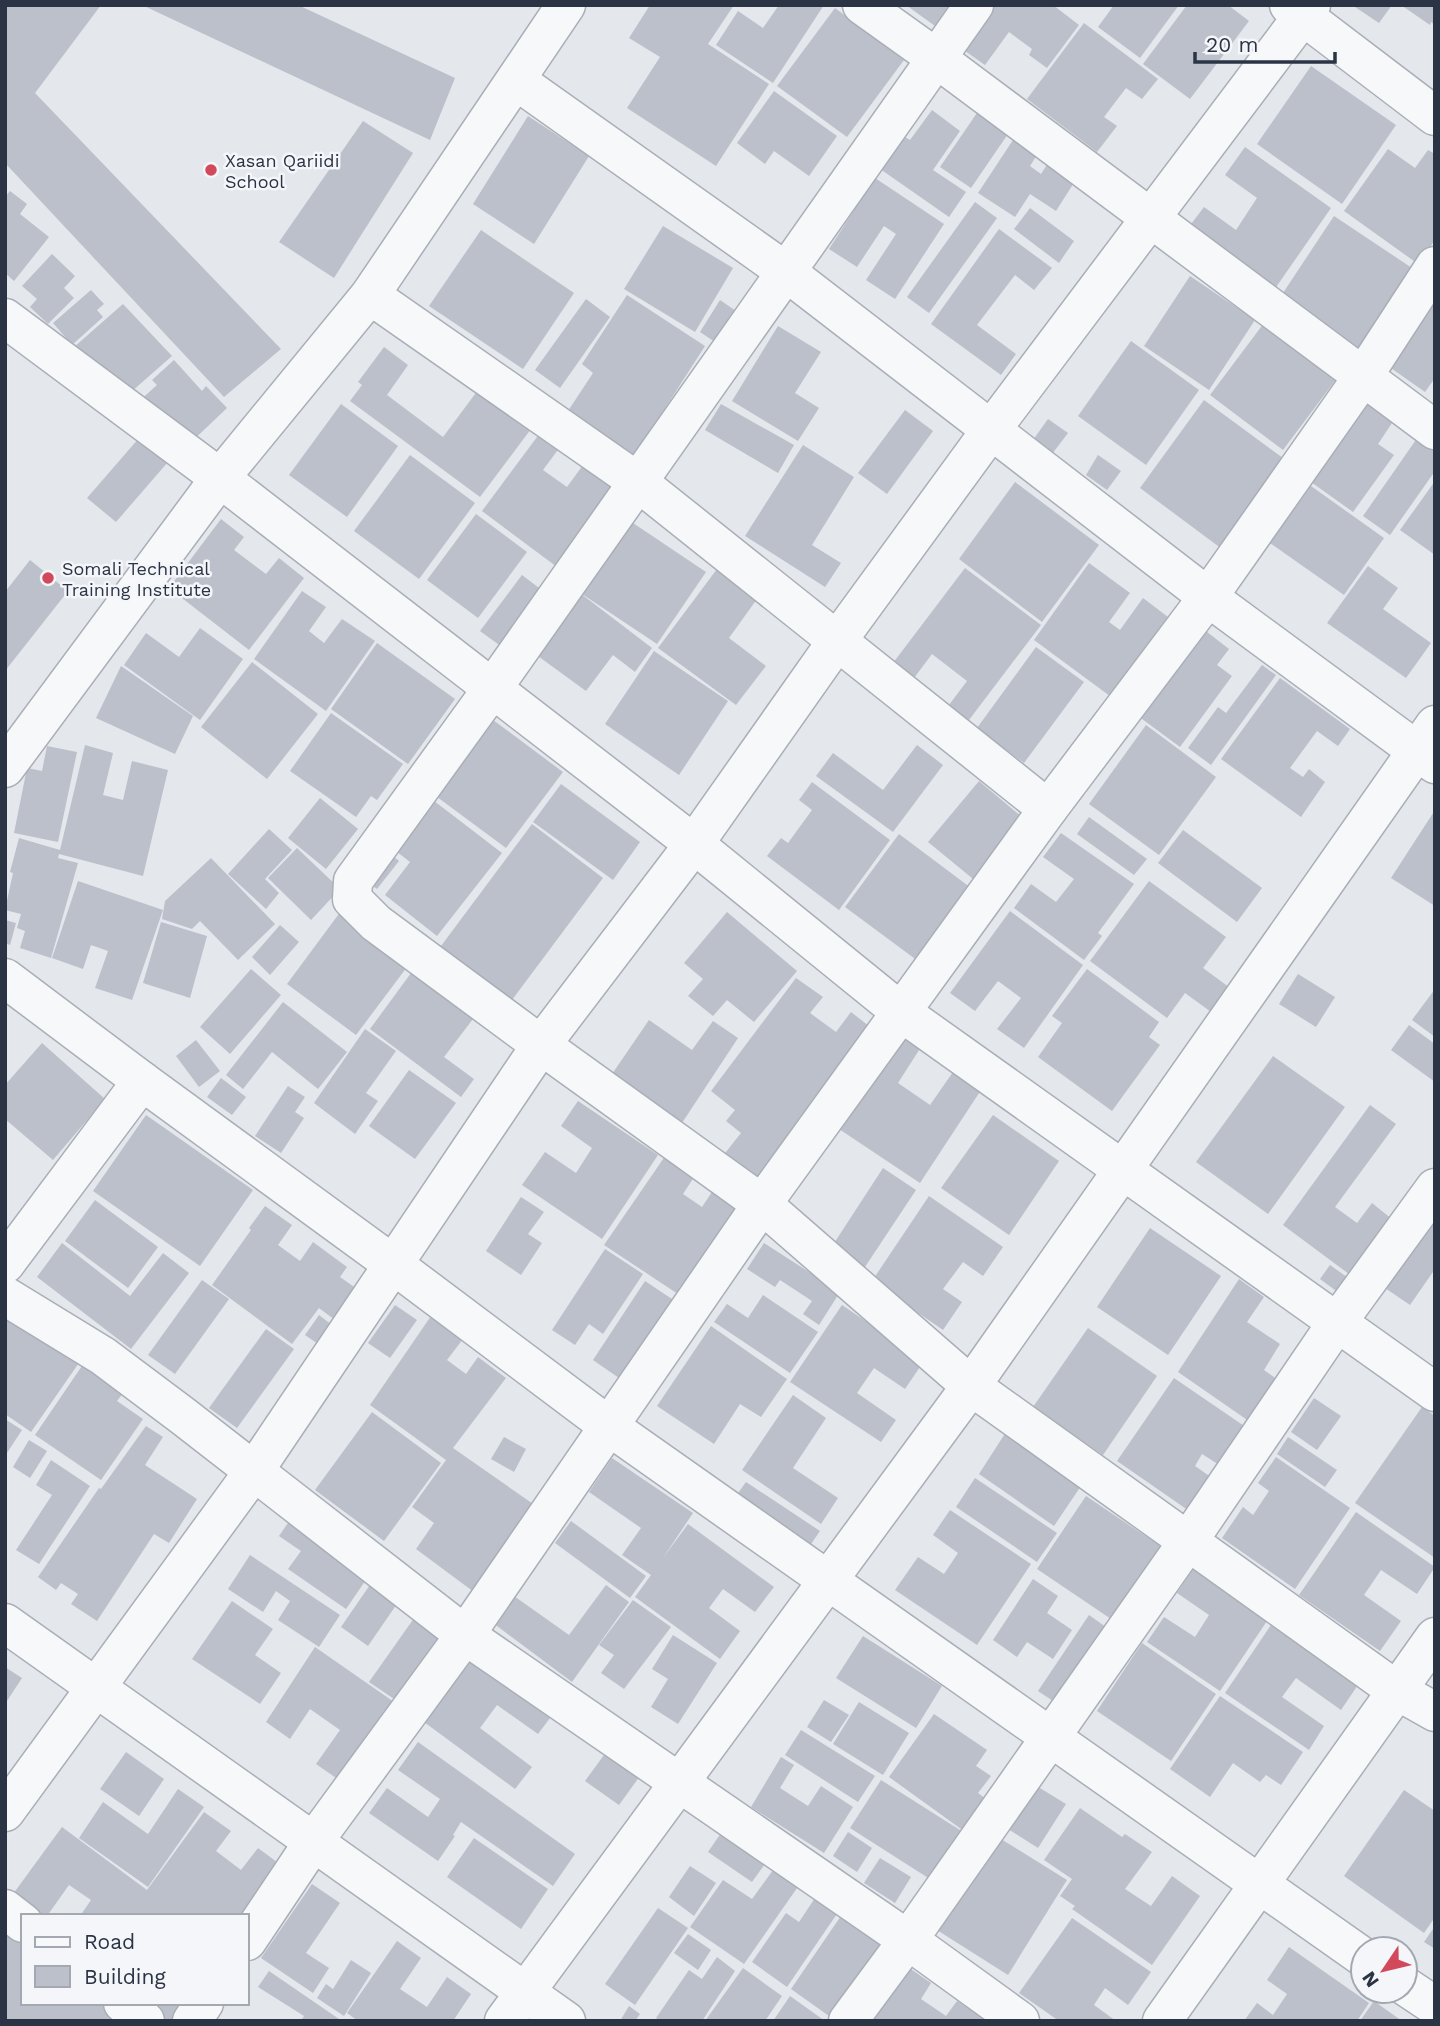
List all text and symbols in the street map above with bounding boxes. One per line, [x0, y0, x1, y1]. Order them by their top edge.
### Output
scale bar [1195, 21, 1335, 65]
text: 20 m [1206, 32, 1258, 57]
place label: Xasan Qariidi School [225, 150, 339, 192]
marker: Xasan Qariidi School [203, 162, 219, 178]
place label: Somali Technical Training Institute [62, 558, 211, 600]
marker: Somali Technical Training Institute [40, 570, 56, 586]
legend [21, 1914, 248, 2005]
text: Road [84, 1929, 135, 1954]
north arrow [1349, 1935, 1419, 2005]
text: Building [84, 1964, 166, 1989]
text: N [1357, 1967, 1384, 1992]

